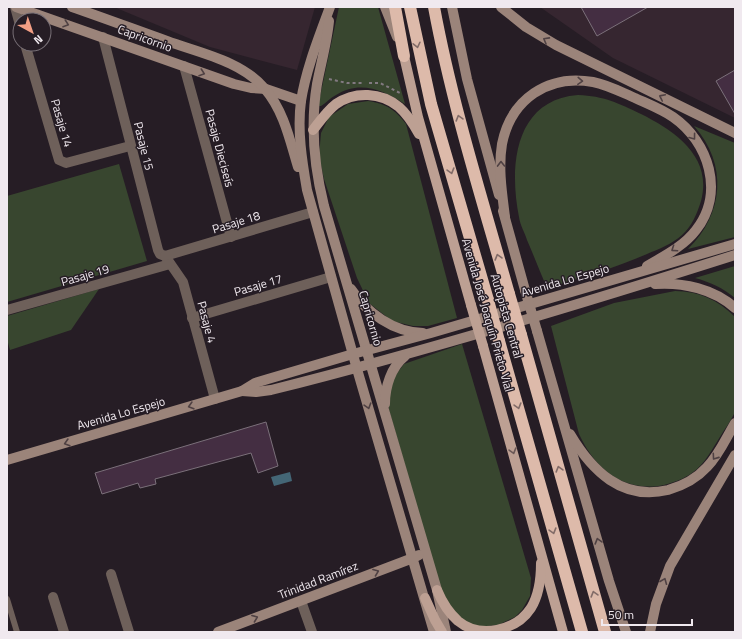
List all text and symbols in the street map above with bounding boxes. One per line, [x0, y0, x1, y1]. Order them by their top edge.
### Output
north arrow [12, 12, 52, 52]
street label: Capricornio [115, 19, 175, 57]
one-way arrow [63, 20, 70, 28]
text: N [30, 31, 46, 48]
one-way arrow [543, 37, 550, 44]
one-way arrow [413, 42, 421, 48]
one-way arrow [198, 68, 205, 76]
one-way arrow [577, 76, 583, 85]
one-way arrow [659, 94, 667, 102]
street label: Pasaje 14 [46, 97, 78, 150]
street label: Pasaje Dieciseís [200, 107, 240, 190]
one-way arrow [455, 115, 464, 122]
street label: Pasaje 15 [129, 120, 159, 173]
one-way arrow [689, 133, 696, 140]
one-way arrow [497, 161, 505, 167]
one-way arrow [446, 168, 454, 174]
street label: Pasaje 18 [210, 206, 263, 238]
street label: Avenida José Joaquín Prieto Vial [457, 236, 519, 394]
one-way arrow [671, 244, 678, 251]
one-way arrow [494, 253, 503, 260]
street label: Avenida Lo Espejo [519, 258, 611, 302]
street label: Pasaje 19 [59, 259, 112, 291]
street label: Pasaje 17 [232, 269, 284, 301]
street label: Autopista Central [486, 271, 528, 361]
street label: Capricornio [354, 288, 388, 348]
street label: Pasaje 4 [192, 299, 222, 345]
street label: Avenida Lo Espejo [75, 391, 167, 435]
one-way arrow [188, 401, 195, 410]
one-way arrow [363, 402, 372, 409]
one-way arrow [513, 402, 522, 409]
one-way arrow [63, 438, 70, 447]
one-way arrow [508, 448, 516, 454]
one-way arrow [713, 452, 720, 459]
one-way arrow [555, 466, 564, 473]
one-way arrow [548, 527, 557, 534]
one-way arrow [594, 538, 602, 545]
street label: Trinidad Ramírez [275, 556, 361, 604]
one-way arrow [373, 568, 380, 576]
one-way arrow [659, 577, 667, 584]
one-way arrow [590, 591, 599, 598]
scale bar [602, 601, 692, 627]
text: 50 m [608, 605, 634, 624]
one-way arrow [251, 615, 258, 623]

